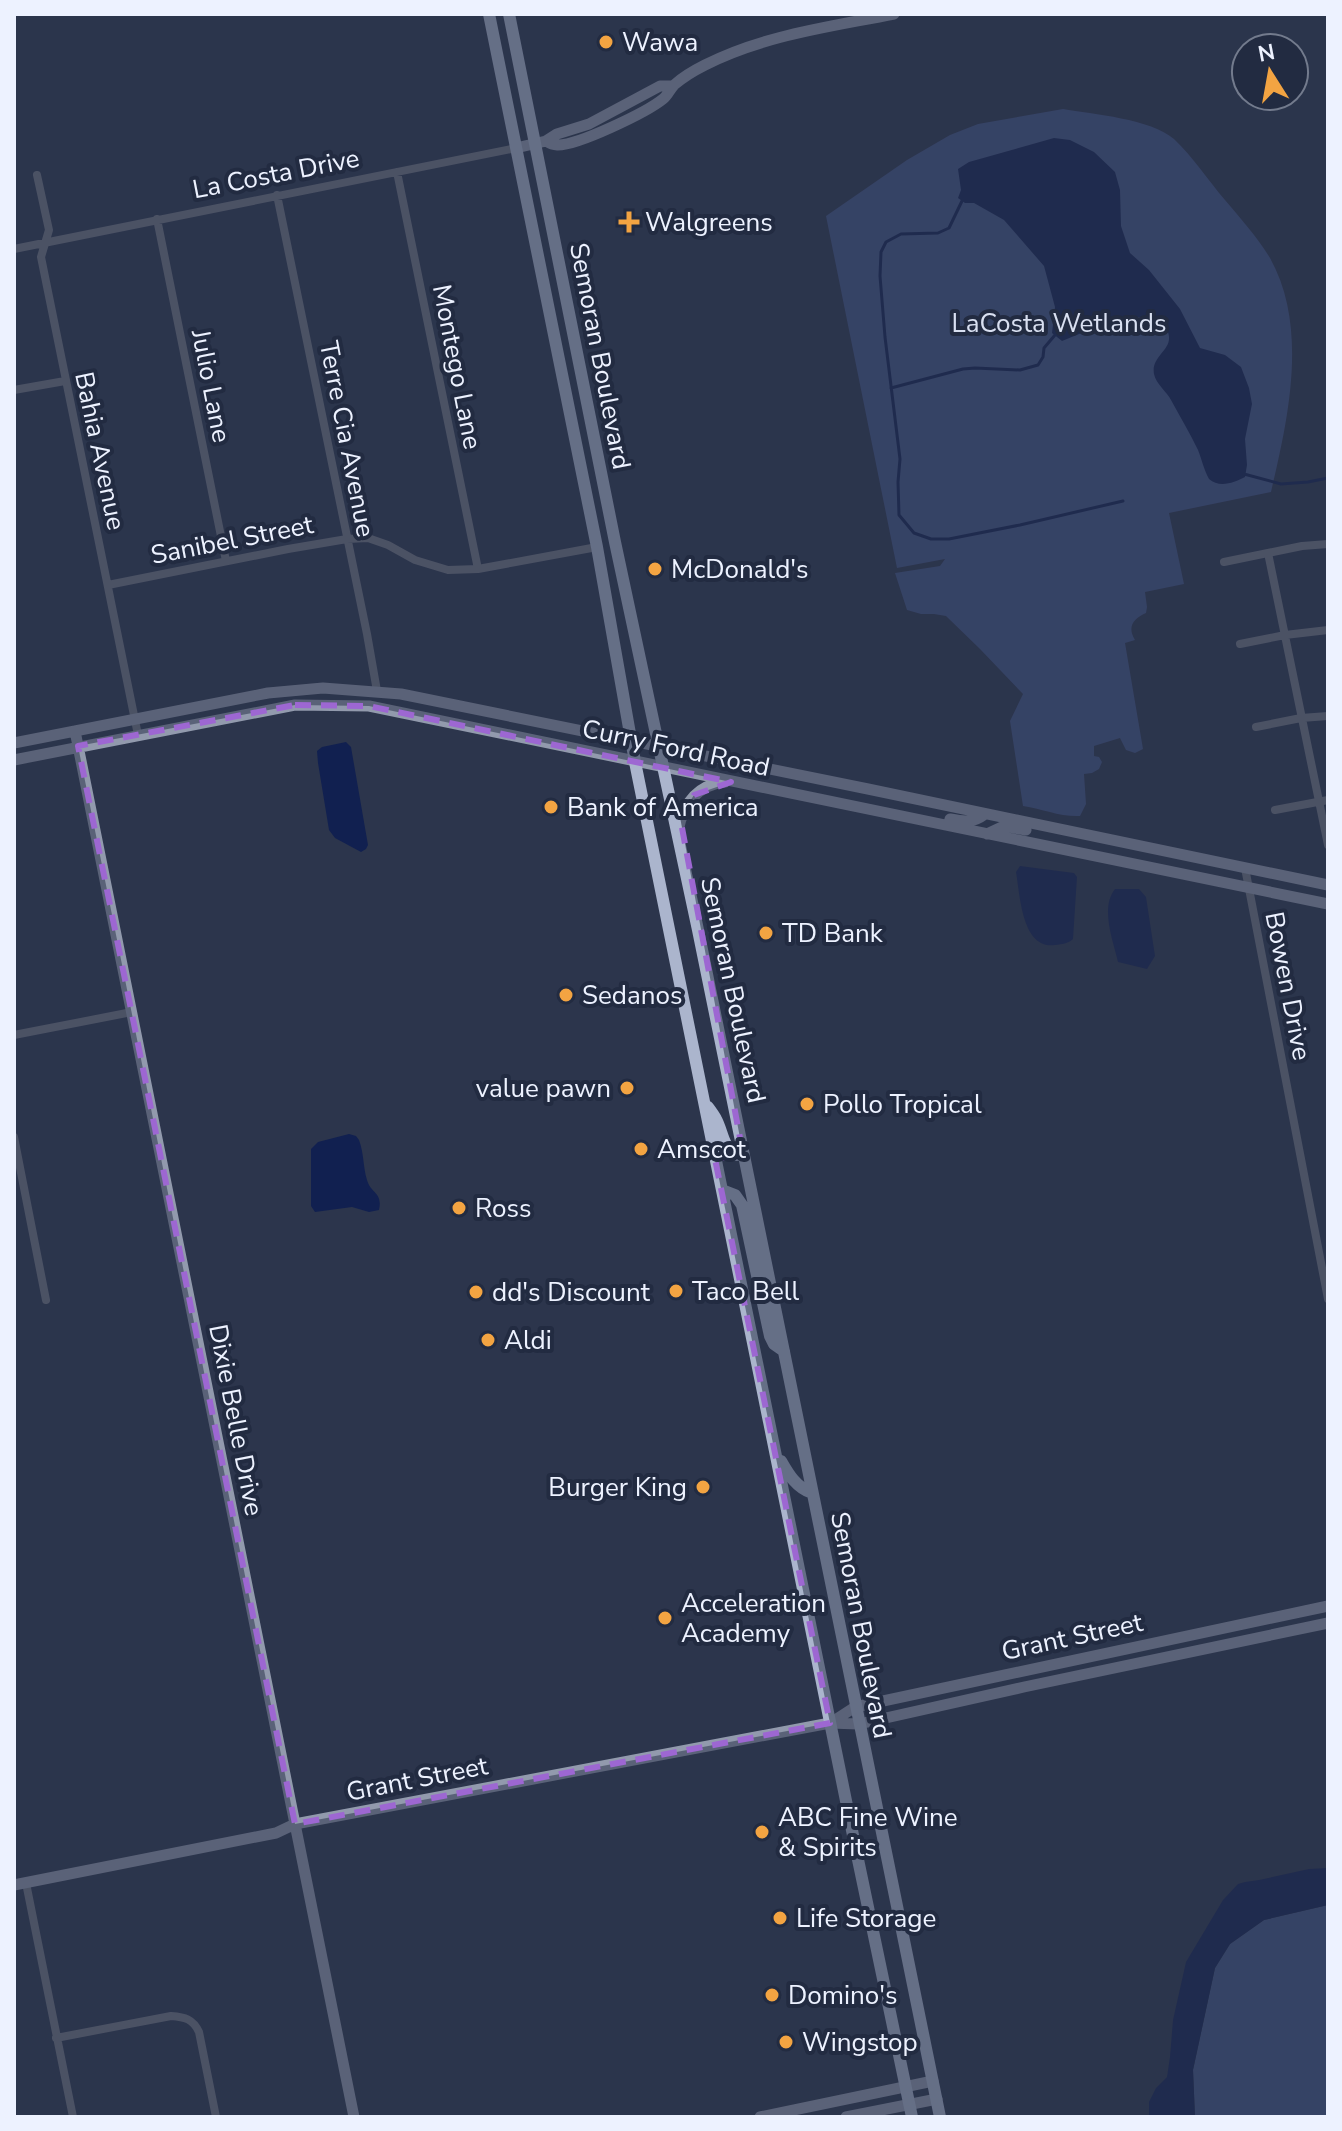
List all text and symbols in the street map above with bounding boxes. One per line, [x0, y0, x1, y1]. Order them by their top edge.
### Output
place label: Wawa [622, 25, 698, 60]
north arrow [1230, 32, 1310, 112]
marker: Wawa [597, 33, 615, 51]
text: N [1255, 37, 1277, 70]
street label: La Costa Drive [190, 141, 362, 207]
place label: Walgreens [645, 205, 773, 240]
marker: Walgreens [620, 213, 638, 231]
street label: Semoran Boulevard [561, 240, 639, 472]
street label: Montego Lane [424, 282, 490, 452]
park label: LaCosta Wetlands [952, 306, 1166, 341]
street label: Julio Lane [183, 326, 239, 445]
street label: Terre Cia Avenue [311, 338, 383, 540]
street label: Bahia Avenue [66, 369, 134, 533]
street label: Sanibel Street [148, 507, 317, 573]
place label: McDonald's [671, 552, 809, 587]
marker: McDonald's [646, 560, 664, 578]
street label: Curry Ford Road [579, 711, 773, 785]
place label: Bank of America [567, 790, 759, 825]
marker: Bank of America [542, 798, 560, 816]
street label: Semoran Boulevard [692, 874, 774, 1106]
street label: Bowen Drive [1256, 909, 1320, 1063]
place label: TD Bank [782, 916, 884, 951]
marker: TD Bank [757, 924, 775, 942]
place label: Sedanos [582, 978, 683, 1013]
marker: Sedanos [557, 986, 575, 1004]
place label: value pawn [476, 1071, 611, 1106]
marker: value pawn [618, 1079, 636, 1097]
place label: Pollo Tropical [823, 1087, 982, 1122]
marker: Pollo Tropical [798, 1095, 816, 1113]
place label: Amscot [657, 1132, 747, 1167]
marker: Amscot [632, 1140, 650, 1158]
place label: Ross [475, 1191, 532, 1226]
marker: Ross [450, 1199, 468, 1217]
place label: Taco Bell [692, 1274, 799, 1309]
place label: dd's Discount [492, 1275, 651, 1310]
marker: Taco Bell [667, 1282, 685, 1300]
marker: dd's Discount [467, 1283, 485, 1301]
street label: Dixie Belle Drive [200, 1321, 272, 1519]
place label: Aldi [504, 1323, 552, 1358]
marker: Aldi [479, 1331, 497, 1349]
place label: Burger King [548, 1470, 687, 1505]
marker: Burger King [694, 1478, 712, 1496]
street label: Semoran Boulevard [822, 1509, 900, 1741]
place label: Acceleration Academy [681, 1586, 826, 1651]
street label: Grant Street [998, 1605, 1147, 1669]
marker: Acceleration Academy [656, 1609, 674, 1627]
street label: Grant Street [343, 1748, 492, 1810]
place label: ABC Fine Wine & Spirits [778, 1800, 958, 1865]
marker: ABC Fine Wine & Spirits [753, 1823, 771, 1841]
place label: Life Storage [796, 1901, 936, 1936]
marker: Life Storage [771, 1909, 789, 1927]
place label: Domino's [788, 1978, 898, 2013]
marker: Domino's [763, 1986, 781, 2004]
place label: Wingstop [802, 2025, 918, 2060]
marker: Wingstop [777, 2033, 795, 2051]

